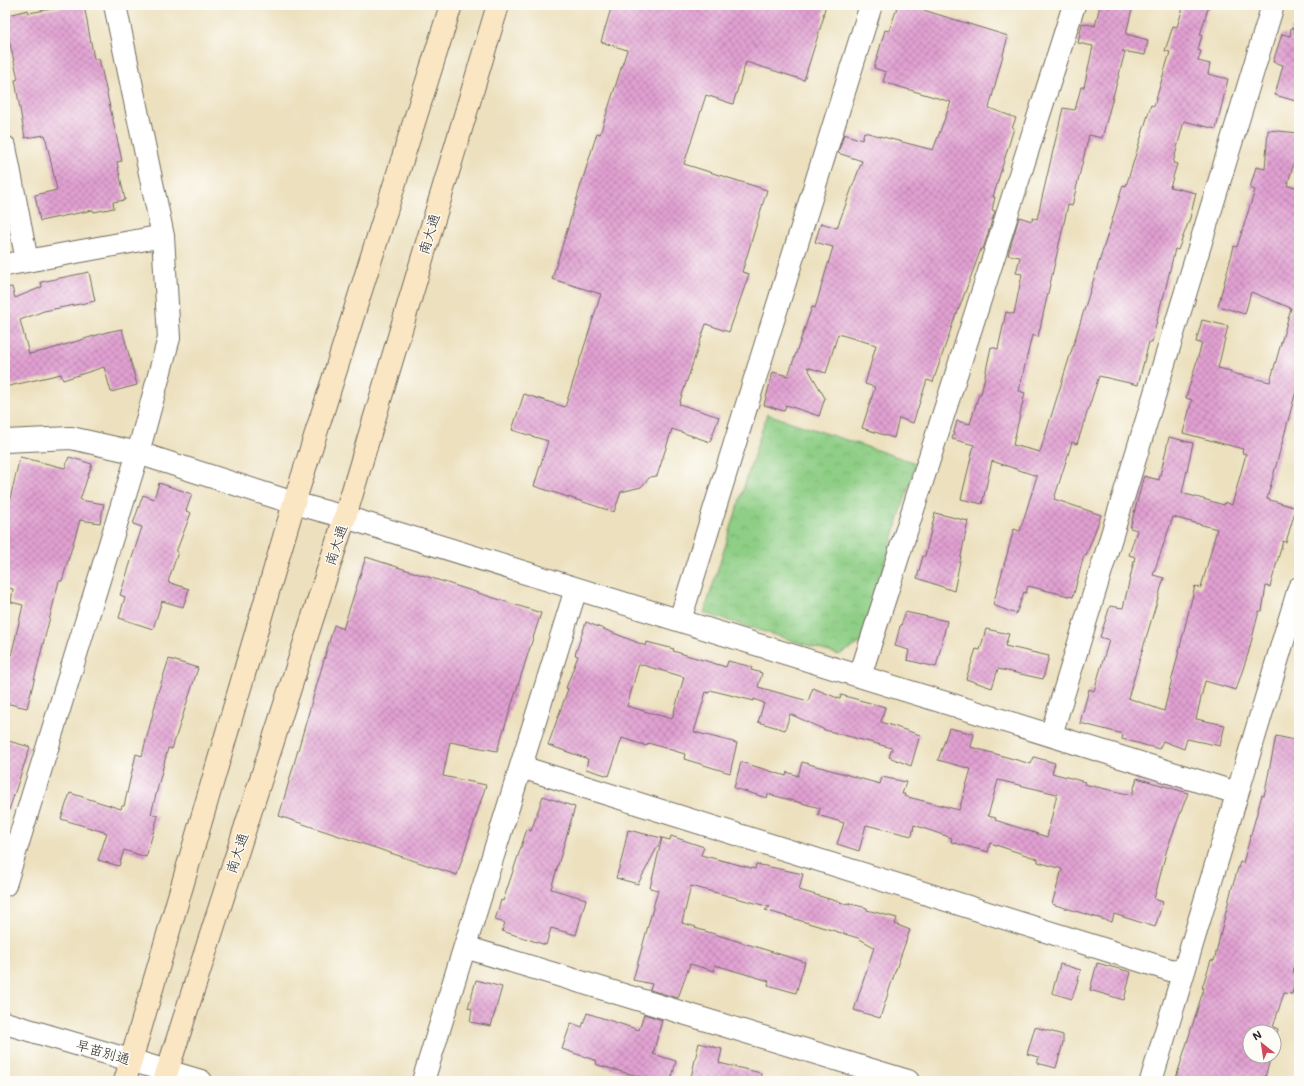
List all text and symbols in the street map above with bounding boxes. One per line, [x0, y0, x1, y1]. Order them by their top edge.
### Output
street label: 南大通 [413, 211, 444, 257]
street label: 南大通 [320, 522, 351, 568]
street label: 南大通 [221, 830, 252, 876]
north arrow [1242, 1024, 1282, 1064]
text: N [1249, 1026, 1264, 1043]
street label: 早苗別通 [74, 1035, 133, 1068]

